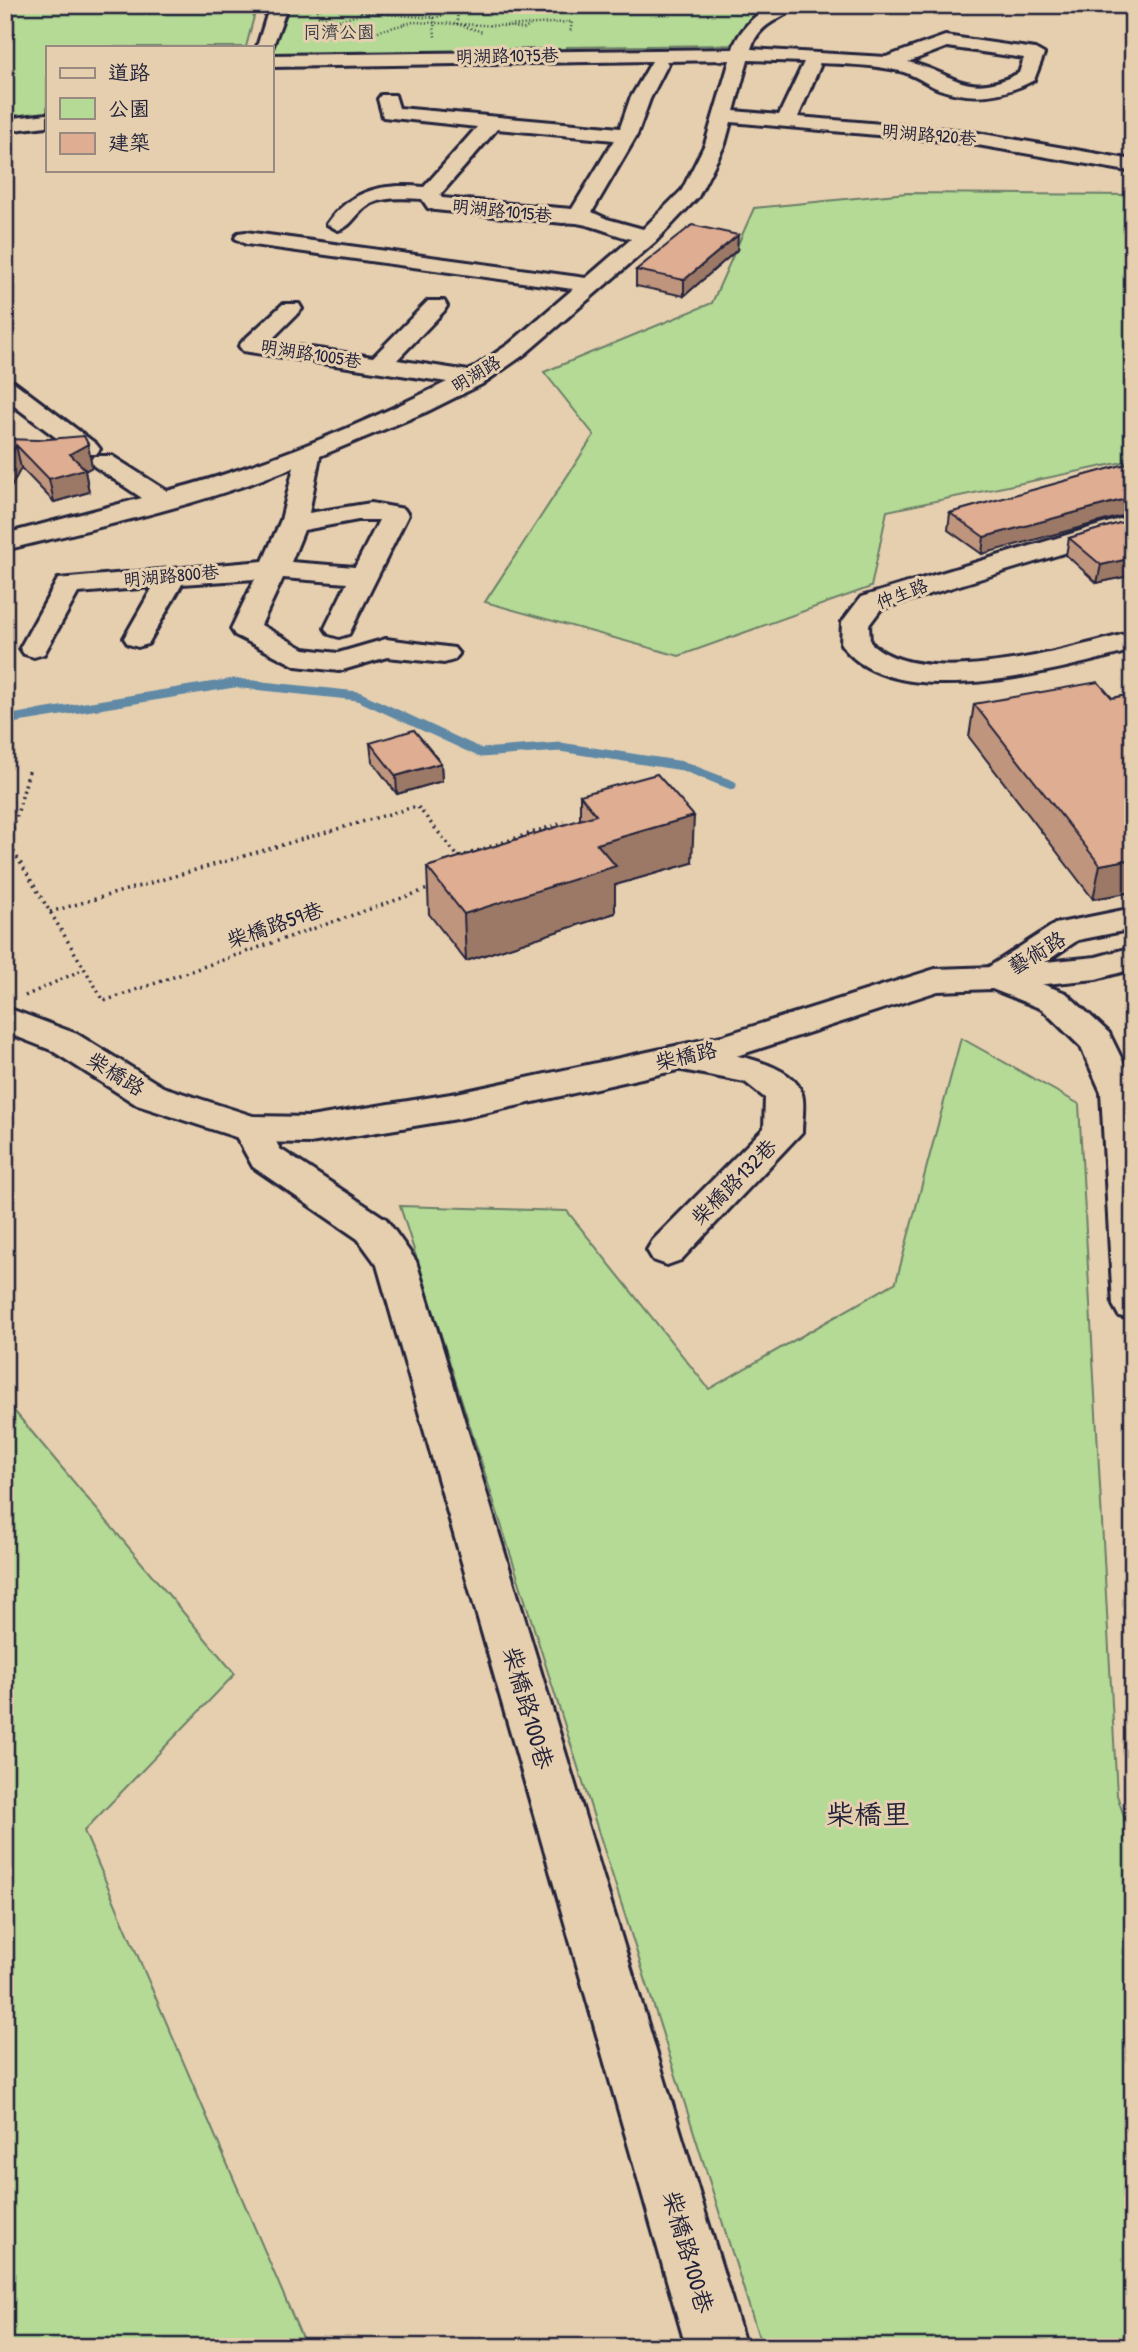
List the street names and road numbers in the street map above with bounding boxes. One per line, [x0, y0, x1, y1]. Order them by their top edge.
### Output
street label: 明湖路1075巷 [455, 42, 559, 69]
street label: 明湖路920巷 [881, 118, 977, 151]
street label: 明湖路1015巷 [451, 193, 553, 228]
street label: 明湖路1005巷 [259, 333, 364, 374]
street label: 明湖路 [446, 349, 505, 398]
street label: 明湖路800巷 [122, 559, 220, 592]
street label: 仲生路 [872, 572, 932, 615]
street label: 柴橋路59巷 [223, 894, 327, 955]
street label: 藝術路 [1002, 924, 1071, 981]
street label: 柴橋路 [652, 1034, 720, 1077]
street label: 柴橋路 [82, 1045, 151, 1103]
street label: 柴橋路132巷 [684, 1132, 783, 1231]
street label: 柴橋路100巷 [496, 1643, 562, 1773]
street label: 柴橋路100巷 [656, 2187, 722, 2317]

